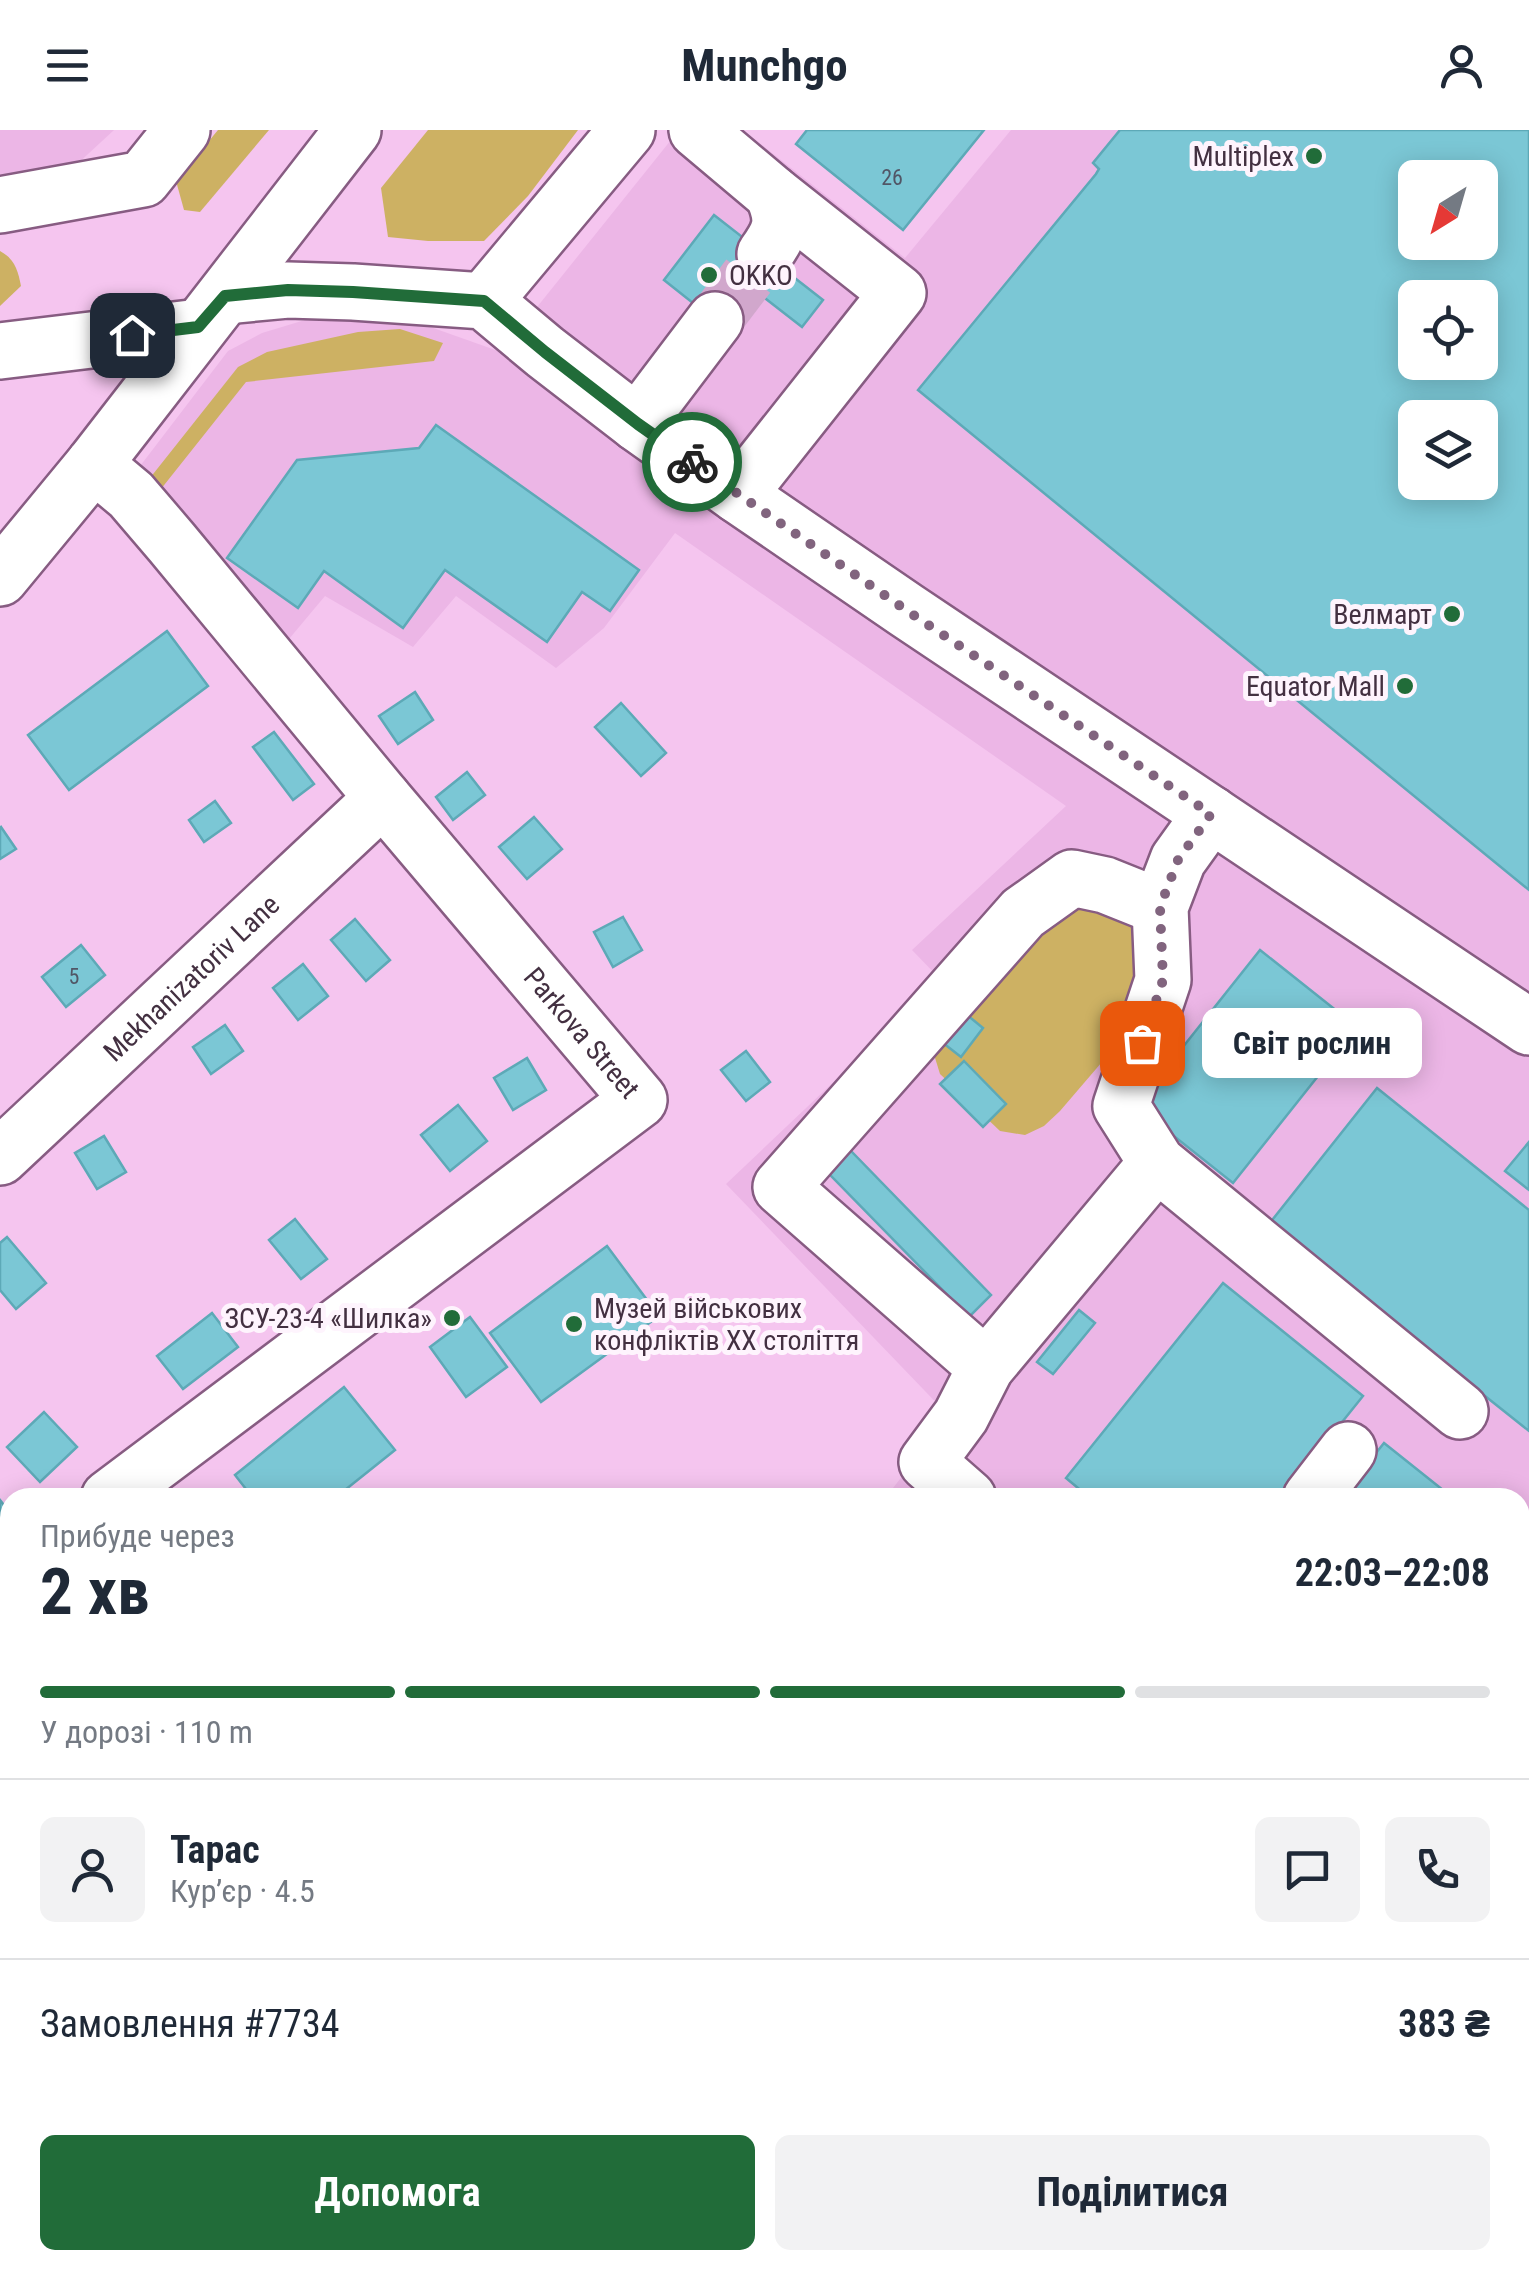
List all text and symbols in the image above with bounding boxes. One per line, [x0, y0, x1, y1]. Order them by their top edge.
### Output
icon: menu [40, 38, 95, 93]
icon: person [1434, 38, 1489, 93]
text: Munchgo [681, 39, 848, 92]
place label: Multiplex [1193, 140, 1294, 173]
marker: Multiplex [1303, 145, 1325, 167]
north arrow [1398, 160, 1498, 260]
map controls [1398, 160, 1498, 500]
house number: 26 [881, 165, 903, 190]
place label: OKKO [729, 259, 793, 292]
marker: OKKO [698, 264, 720, 286]
button: locate [1398, 280, 1498, 380]
pin [90, 293, 175, 378]
icon: home [105, 308, 160, 363]
button: layers [1398, 400, 1498, 500]
courier [642, 412, 742, 512]
icon: bike [665, 435, 720, 490]
place label: Велмарт [1333, 598, 1432, 631]
marker: Велмарт [1441, 603, 1463, 625]
place label: Equator Mall [1246, 670, 1385, 703]
marker: Equator Mall [1394, 675, 1416, 697]
street label: Mekhanizatoriv Lane [97, 888, 286, 1068]
street label: Parkova Street [517, 961, 647, 1105]
house number: 5 [69, 964, 79, 989]
pin [1100, 1001, 1185, 1086]
callout: Світ рослин [1202, 1008, 1422, 1078]
icon: bag [1115, 1016, 1170, 1071]
text: Світ рослин [1233, 1024, 1391, 1062]
place label: Музей військових конфліктів ХХ століття [594, 1292, 859, 1357]
place label: ЗСУ-23-4 «Шилка» [225, 1302, 432, 1335]
marker: ЗСУ-23-4 «Шилка» [441, 1307, 463, 1329]
marker: Музей військових конфліктів ХХ століття [563, 1313, 585, 1335]
text: Прибуде через [40, 1517, 235, 1555]
text: 22:03–22:08 [1295, 1551, 1490, 1595]
text: 2 хв [40, 1554, 150, 1630]
text: У дорозі · 110 m [40, 1713, 253, 1751]
button: person [40, 1817, 145, 1922]
button: chat [1255, 1817, 1360, 1922]
button: phone [1385, 1817, 1490, 1922]
text: Тарас [170, 1828, 260, 1872]
text: Кур’єр · 4.5 [170, 1872, 315, 1910]
text: Замовлення #7734 [40, 2002, 339, 2046]
text: 383 ₴ [1398, 2002, 1490, 2046]
button: Допомога [40, 2135, 755, 2250]
button: Поділитися [775, 2135, 1490, 2250]

